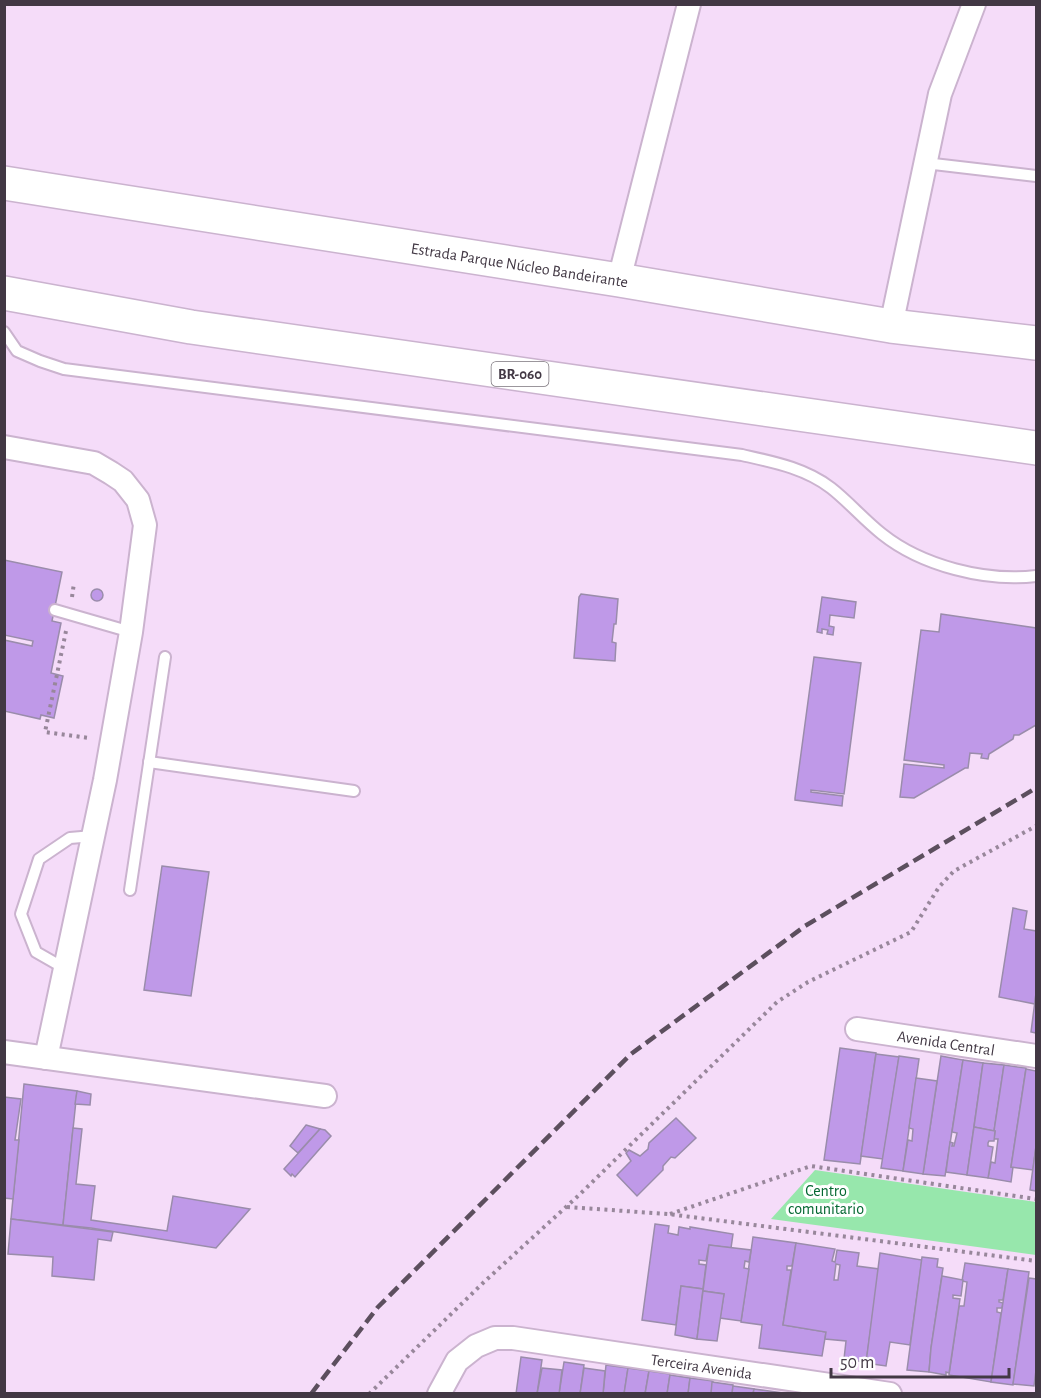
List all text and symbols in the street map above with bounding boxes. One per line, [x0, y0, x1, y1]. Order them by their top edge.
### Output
street label: Estrada Parque Núcleo Bandeirante [410, 240, 629, 290]
road number: BR-060 [492, 362, 548, 386]
street label: Avenida Central [896, 1028, 996, 1059]
park label: Centro comunitario [788, 1183, 864, 1217]
scale bar [831, 1341, 1010, 1379]
street label: Terceira Avenida [649, 1352, 753, 1382]
text: 50 m [840, 1354, 874, 1372]

